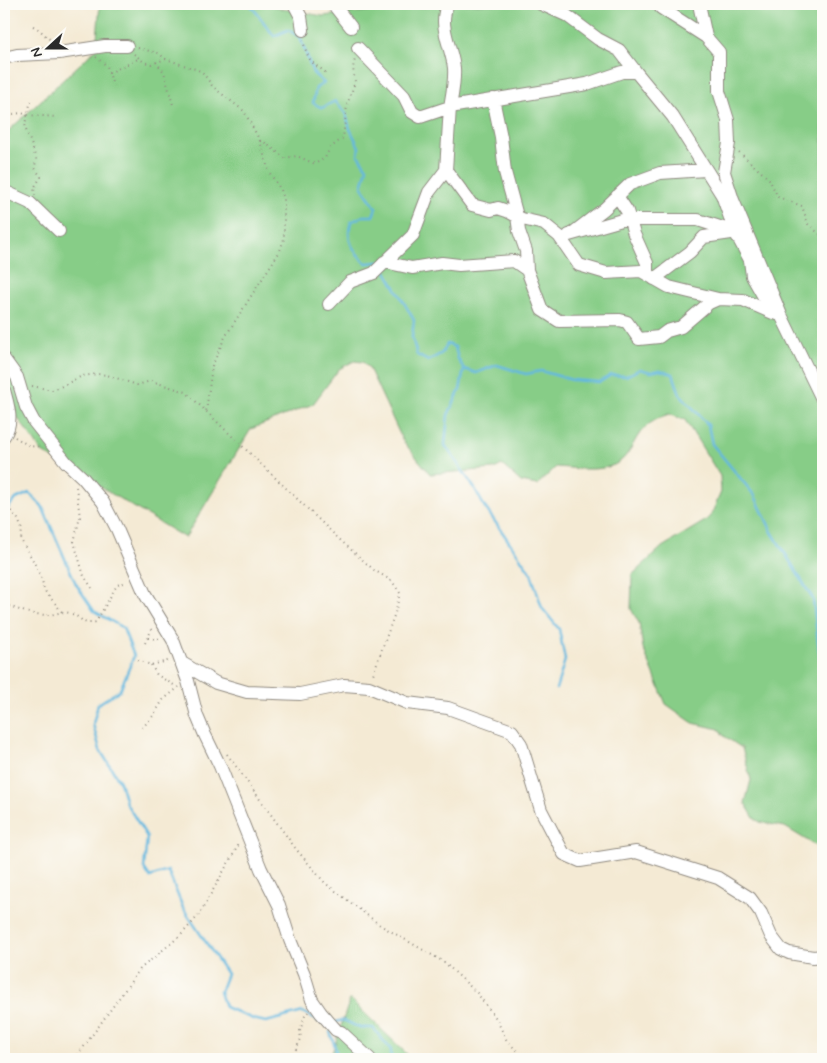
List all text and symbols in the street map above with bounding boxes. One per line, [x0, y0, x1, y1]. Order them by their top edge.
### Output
north arrow [22, 22, 72, 72]
text: N [27, 45, 47, 60]

